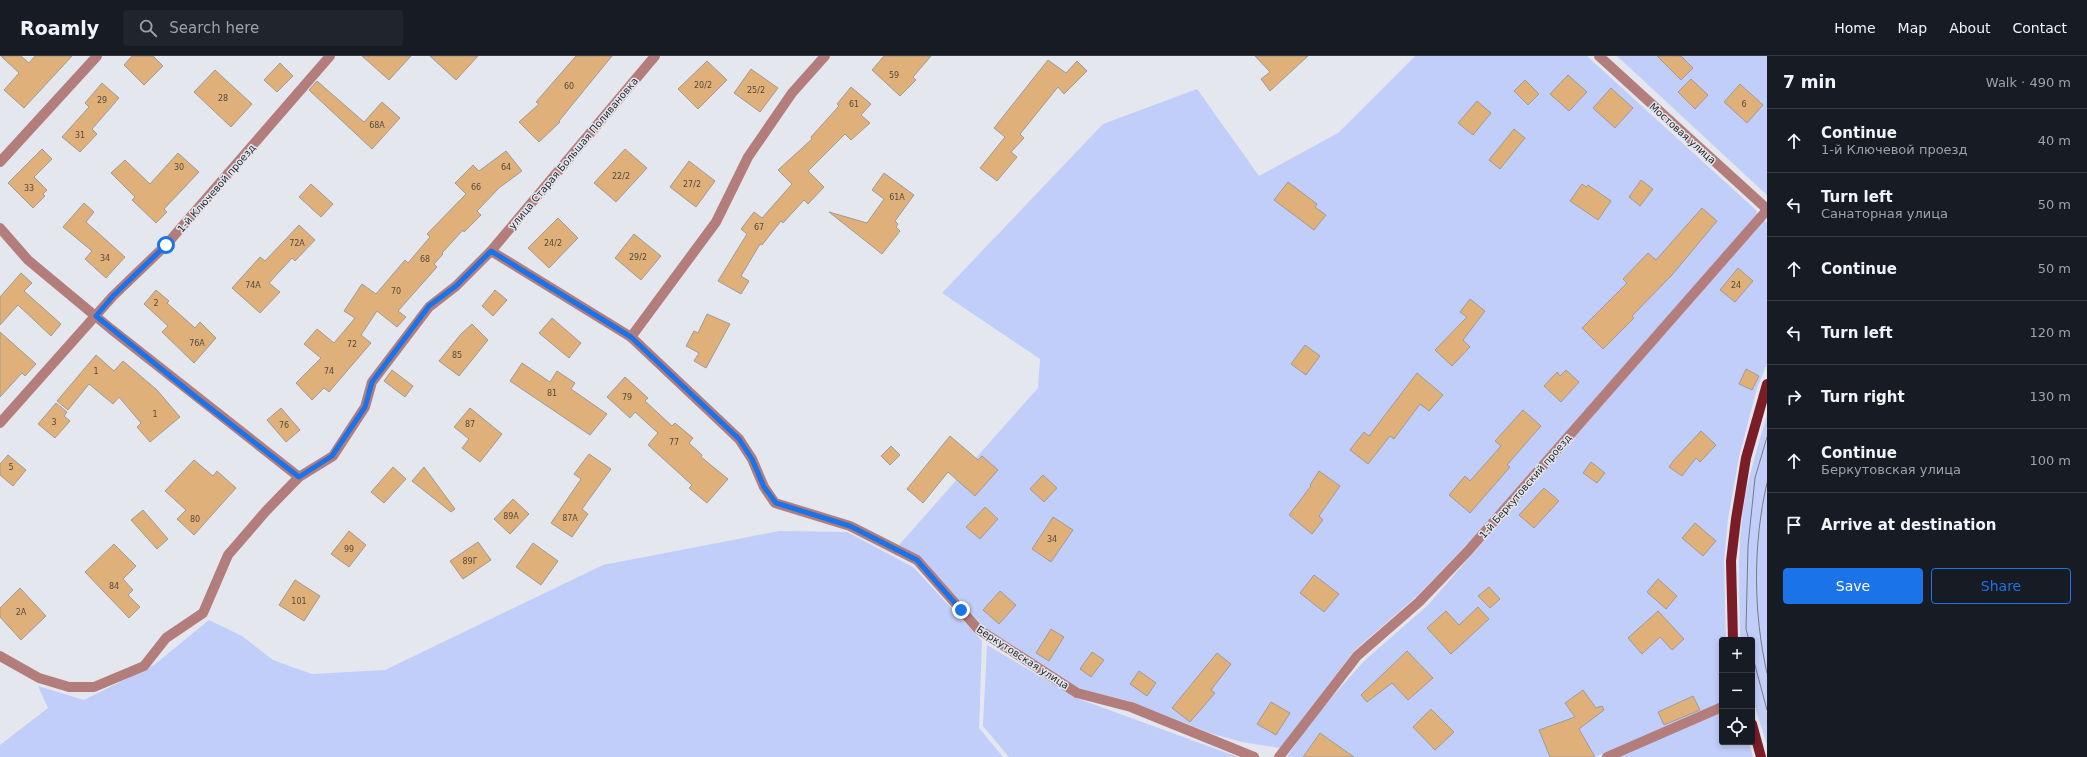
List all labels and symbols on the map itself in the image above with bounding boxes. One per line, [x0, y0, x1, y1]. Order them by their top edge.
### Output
house number: 59 [889, 71, 899, 80]
street label: улица Старая Большая Поливановка [507, 75, 640, 231]
house number: 20/2 [694, 81, 712, 90]
house number: 60 [564, 82, 574, 91]
house number: 25/2 [747, 86, 765, 95]
house number: 28 [218, 94, 228, 103]
house number: 29 [97, 96, 107, 105]
house number: 61 [849, 100, 859, 109]
house number: 6 [1741, 100, 1747, 109]
street label: Мостовая улица [1647, 101, 1718, 166]
house number: 68А [369, 121, 385, 130]
house number: 31 [75, 131, 85, 140]
street label: 1-й Ключевой проезд [175, 142, 258, 234]
house number: 30 [174, 163, 184, 172]
house number: 64 [501, 163, 511, 172]
house number: 22/2 [612, 172, 630, 181]
house number: 27/2 [683, 180, 701, 189]
house number: 66 [471, 183, 481, 192]
house number: 33 [24, 184, 34, 193]
house number: 61А [889, 193, 905, 202]
house number: 67 [754, 223, 764, 232]
route start [157, 236, 175, 254]
house number: 72А [289, 239, 305, 248]
house number: 24/2 [544, 239, 562, 248]
house number: 29/2 [629, 253, 647, 262]
house number: 34 [100, 254, 110, 263]
house number: 68 [420, 255, 430, 264]
house number: 74А [245, 281, 261, 290]
house number: 24 [1731, 281, 1741, 290]
house number: 70 [391, 287, 401, 296]
house number: 2 [153, 299, 159, 308]
house number: 76А [189, 339, 205, 348]
house number: 72 [347, 340, 357, 349]
house number: 85 [452, 351, 462, 360]
house number: 1 [93, 367, 99, 376]
house number: 74 [324, 367, 334, 376]
house number: 81 [547, 389, 557, 398]
house number: 79 [622, 393, 632, 402]
house number: 1 [152, 410, 158, 419]
house number: 3 [51, 418, 57, 427]
house number: 87 [465, 420, 475, 429]
house number: 76 [279, 421, 289, 430]
street label: 1-й Беркутовский проезд [1477, 432, 1574, 540]
house number: 77 [669, 438, 679, 447]
house number: 5 [8, 463, 14, 472]
house number: 89А [503, 512, 519, 521]
house number: 87А [562, 514, 578, 523]
house number: 80 [190, 515, 200, 524]
house number: 34 [1047, 535, 1057, 544]
house number: 99 [344, 545, 354, 554]
house number: 89Г [462, 557, 478, 566]
house number: 84 [109, 582, 119, 591]
house number: 101 [291, 597, 307, 606]
route end [952, 601, 970, 619]
house number: 2А [16, 608, 27, 617]
street label: Беркутовская улица [975, 623, 1071, 691]

